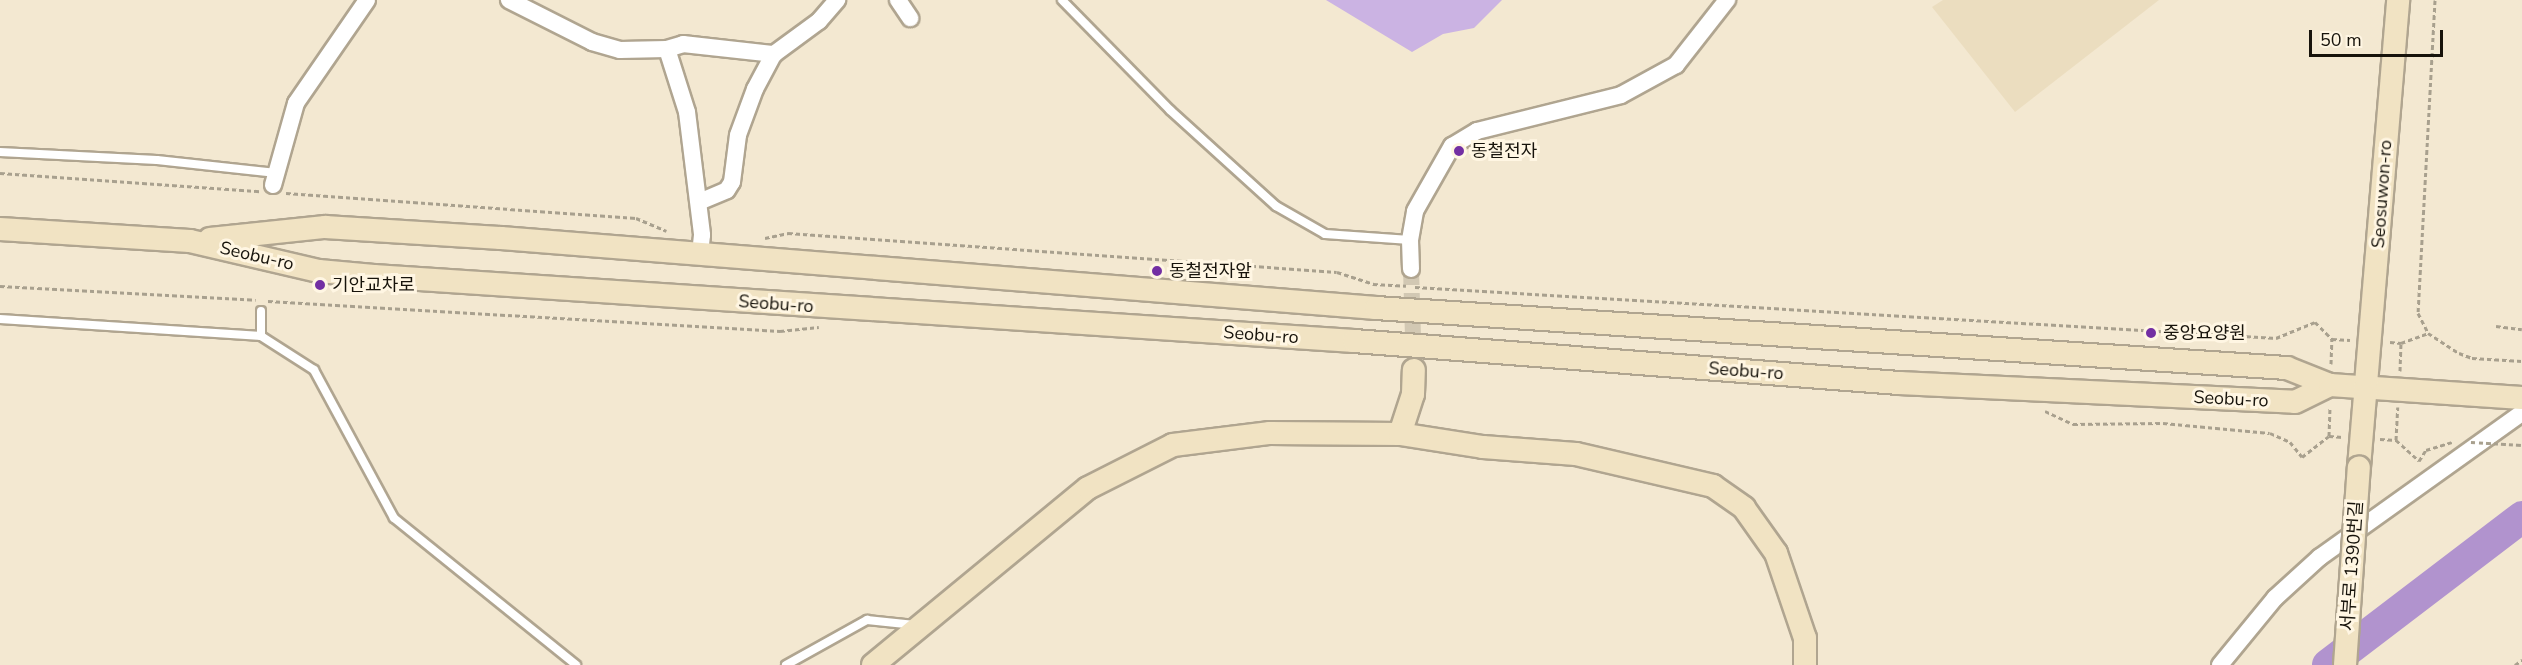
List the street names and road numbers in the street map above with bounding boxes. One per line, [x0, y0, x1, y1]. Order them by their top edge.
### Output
street label: Seosuwon-ro [2367, 139, 2397, 249]
street label: Seobu-ro [218, 237, 296, 275]
street label: Seobu-ro [738, 291, 814, 317]
street label: Seobu-ro [1223, 322, 1299, 348]
street label: Seobu-ro [1708, 358, 1784, 384]
street label: Seobu-ro [2193, 386, 2269, 412]
street label: 서부로 1390번길 [2337, 500, 2367, 632]

